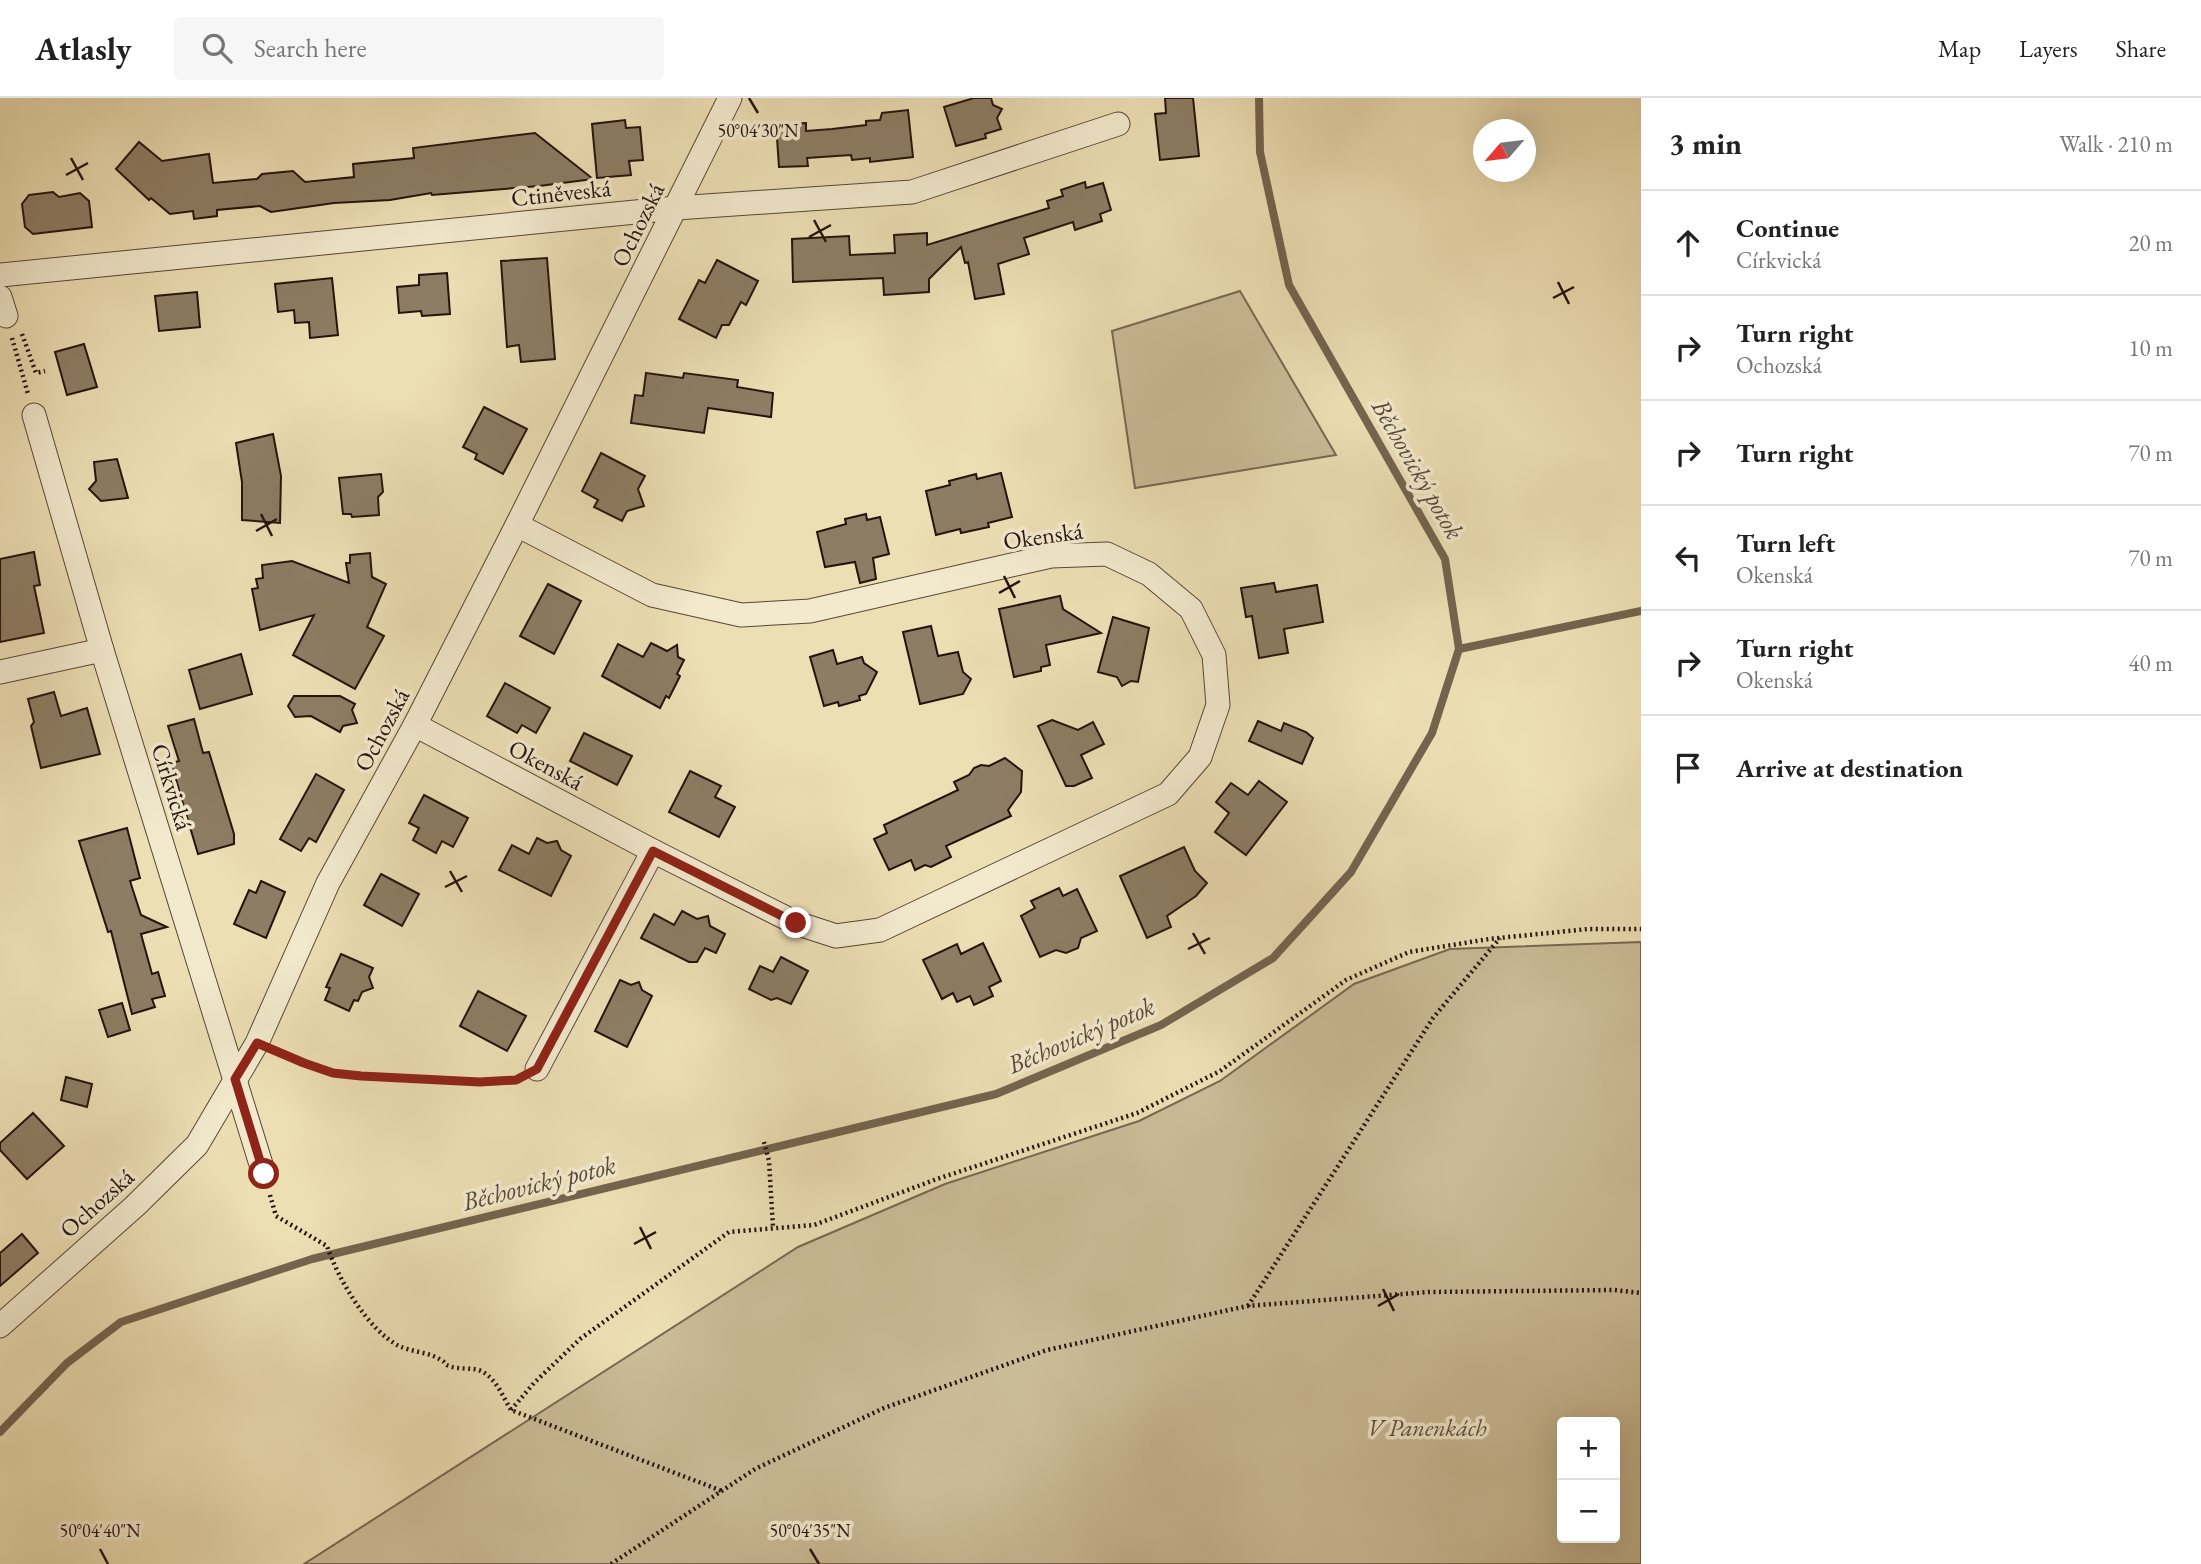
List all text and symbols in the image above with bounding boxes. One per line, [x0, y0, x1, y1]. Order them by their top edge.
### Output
search box [174, 17, 664, 80]
text: Atlasly [35, 27, 132, 70]
icon: search [198, 29, 236, 67]
text: Search here [254, 31, 367, 65]
text: Map [1938, 33, 1981, 64]
text: Layers [2019, 33, 2078, 64]
text: Share [2116, 33, 2166, 64]
text: 50°04'30"N [718, 119, 799, 142]
north arrow [1473, 119, 1536, 182]
text: 3 min [1669, 124, 1742, 163]
text: Walk · 210 m [2059, 129, 2173, 159]
street label: Ctiněveská [509, 172, 613, 213]
street label: Ochozská [604, 177, 671, 272]
text: Continue [1736, 211, 1839, 245]
icon: ahead [1669, 224, 1707, 262]
text: 20 m [2128, 228, 2173, 258]
text: Církvická [1736, 245, 1821, 275]
text: Turn right [1736, 316, 1854, 350]
icon: right [1669, 329, 1707, 367]
text: 10 m [2128, 333, 2173, 363]
text: Ochozská [1736, 350, 1822, 380]
water label: Běchovický potok [1364, 392, 1472, 546]
icon: right [1669, 434, 1707, 472]
text: Turn right [1736, 436, 1854, 470]
text: 70 m [2128, 438, 2173, 468]
street label: Okenská [1001, 515, 1085, 556]
text: Turn left [1736, 526, 1835, 560]
icon: left [1669, 539, 1707, 577]
text: 70 m [2128, 543, 2173, 573]
text: Okenská [1736, 560, 1813, 590]
text: Turn right [1736, 631, 1854, 665]
icon: right [1669, 644, 1707, 682]
text: 40 m [2128, 648, 2173, 678]
text: Okenská [1736, 665, 1813, 695]
street label: Ochozská [347, 683, 416, 777]
street label: Okenská [504, 732, 589, 797]
street label: Církvická [145, 740, 200, 834]
icon: arrive [1669, 749, 1707, 787]
text: Arrive at destination [1736, 751, 1963, 785]
route end [780, 907, 811, 938]
water label: Běchovický potok [1001, 989, 1160, 1082]
water label: Běchovický potok [458, 1147, 619, 1219]
route start [248, 1158, 279, 1189]
street label: Ochozská [53, 1161, 141, 1244]
park label: V Panenkách [1367, 1412, 1487, 1443]
map controls [1557, 1417, 1620, 1543]
button: + [1557, 1417, 1620, 1480]
button: − [1557, 1480, 1620, 1543]
text: 50°04'40"N [60, 1519, 141, 1542]
text: 50°04'35"N [770, 1519, 851, 1542]

